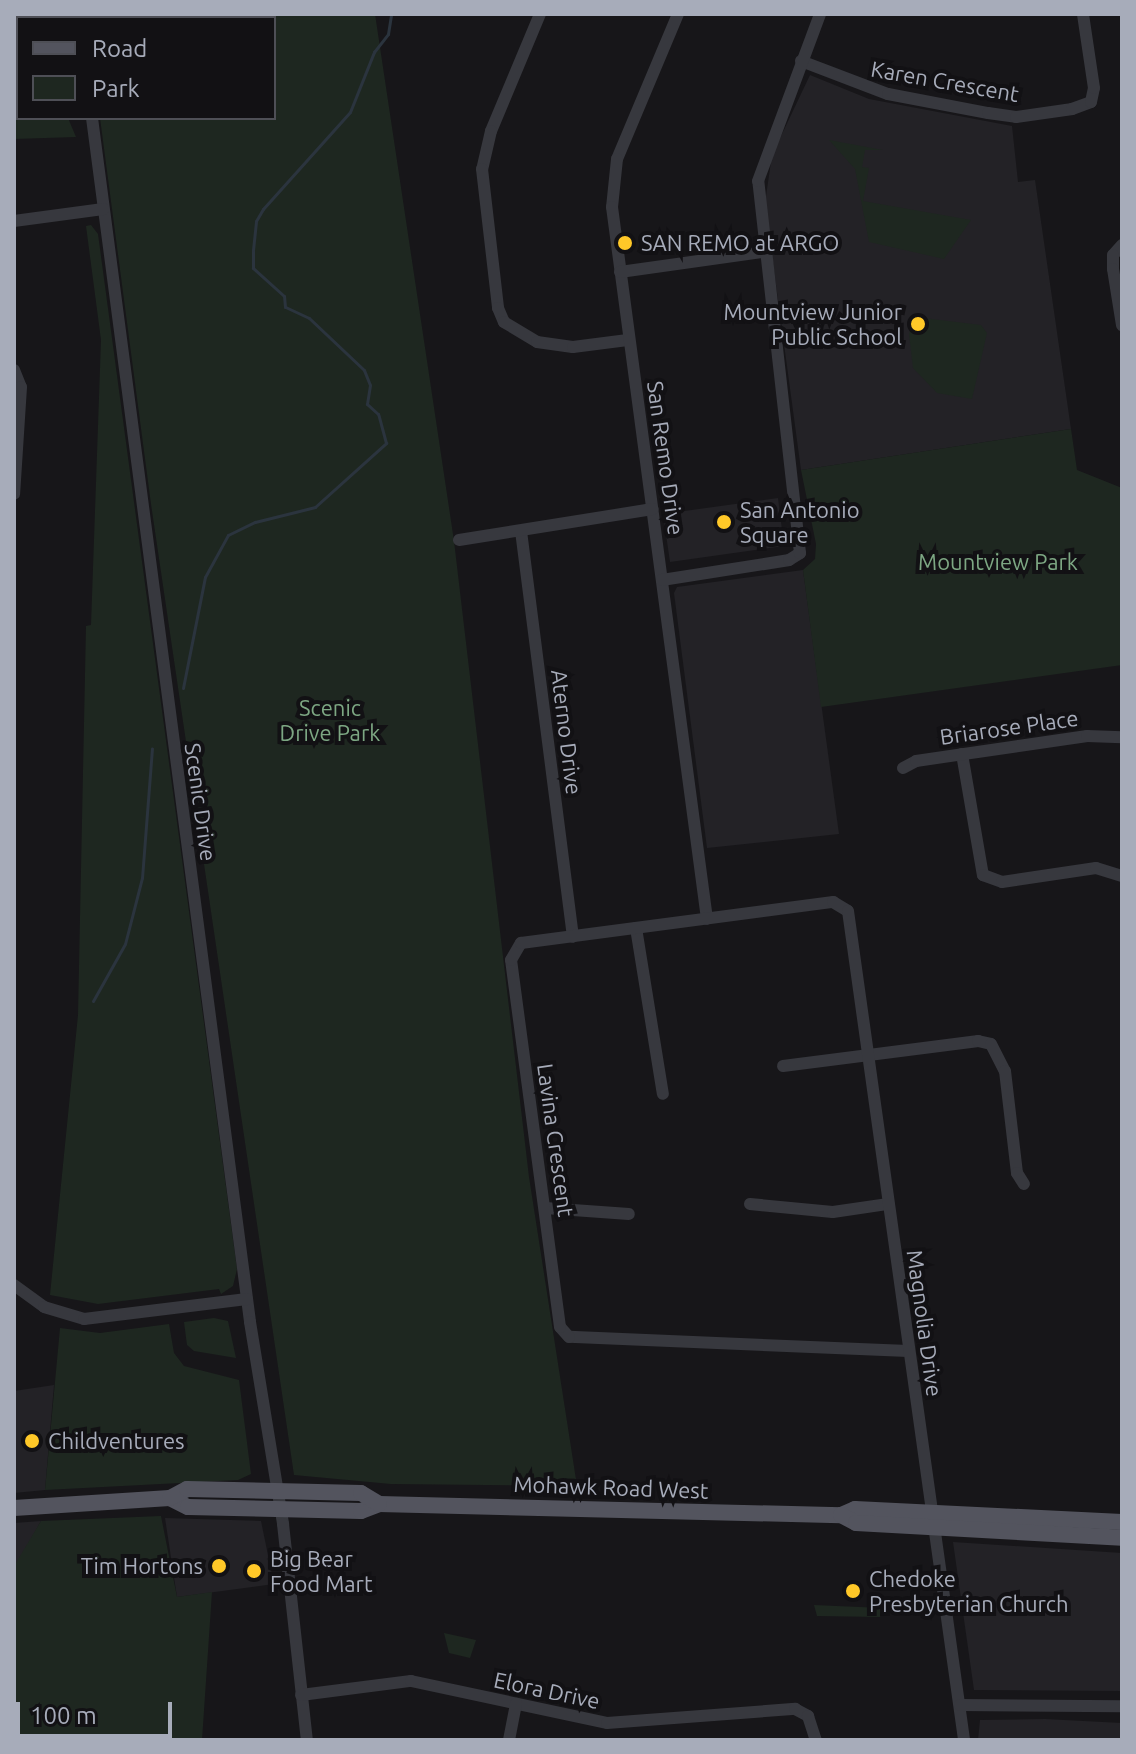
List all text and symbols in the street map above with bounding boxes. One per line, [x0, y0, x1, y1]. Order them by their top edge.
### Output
legend [16, 16, 276, 120]
text: Road [92, 35, 147, 62]
street label: Karen Crescent [869, 55, 1021, 107]
text: Park [92, 75, 140, 102]
place label: SAN REMO at ARGO [641, 230, 839, 256]
marker: SAN REMO at ARGO [616, 234, 634, 252]
place label: Mountview Junior Public School [723, 298, 902, 350]
marker: Mountview Junior Public School [909, 315, 927, 333]
street label: San Remo Drive [642, 379, 690, 537]
place label: San Antonio Square [740, 496, 860, 548]
marker: San Antonio Square [715, 513, 733, 531]
park label: Mountview Park [918, 549, 1078, 575]
street label: Aterno Drive [546, 668, 588, 796]
park label: Scenic Drive Park [280, 694, 380, 746]
street label: Briarose Place [938, 704, 1080, 750]
street label: Scenic Drive [180, 741, 222, 863]
street label: Lavina Crescent [532, 1062, 580, 1218]
street label: Magnolia Drive [902, 1248, 948, 1398]
place label: Childventures [48, 1428, 185, 1454]
marker: Childventures [23, 1432, 41, 1450]
street label: Mohawk Road West [513, 1470, 709, 1504]
place label: Big Bear Food Mart [270, 1545, 373, 1596]
place label: Tim Hortons [81, 1553, 203, 1579]
marker: Tim Hortons [210, 1557, 228, 1575]
marker: Big Bear Food Mart [245, 1562, 263, 1580]
place label: Chedoke Presbyterian Church [869, 1565, 1069, 1616]
marker: Chedoke Presbyterian Church [844, 1582, 862, 1600]
street label: Elora Drive [492, 1666, 602, 1714]
scale bar [20, 1686, 176, 1736]
text: 100 m [30, 1702, 97, 1729]

